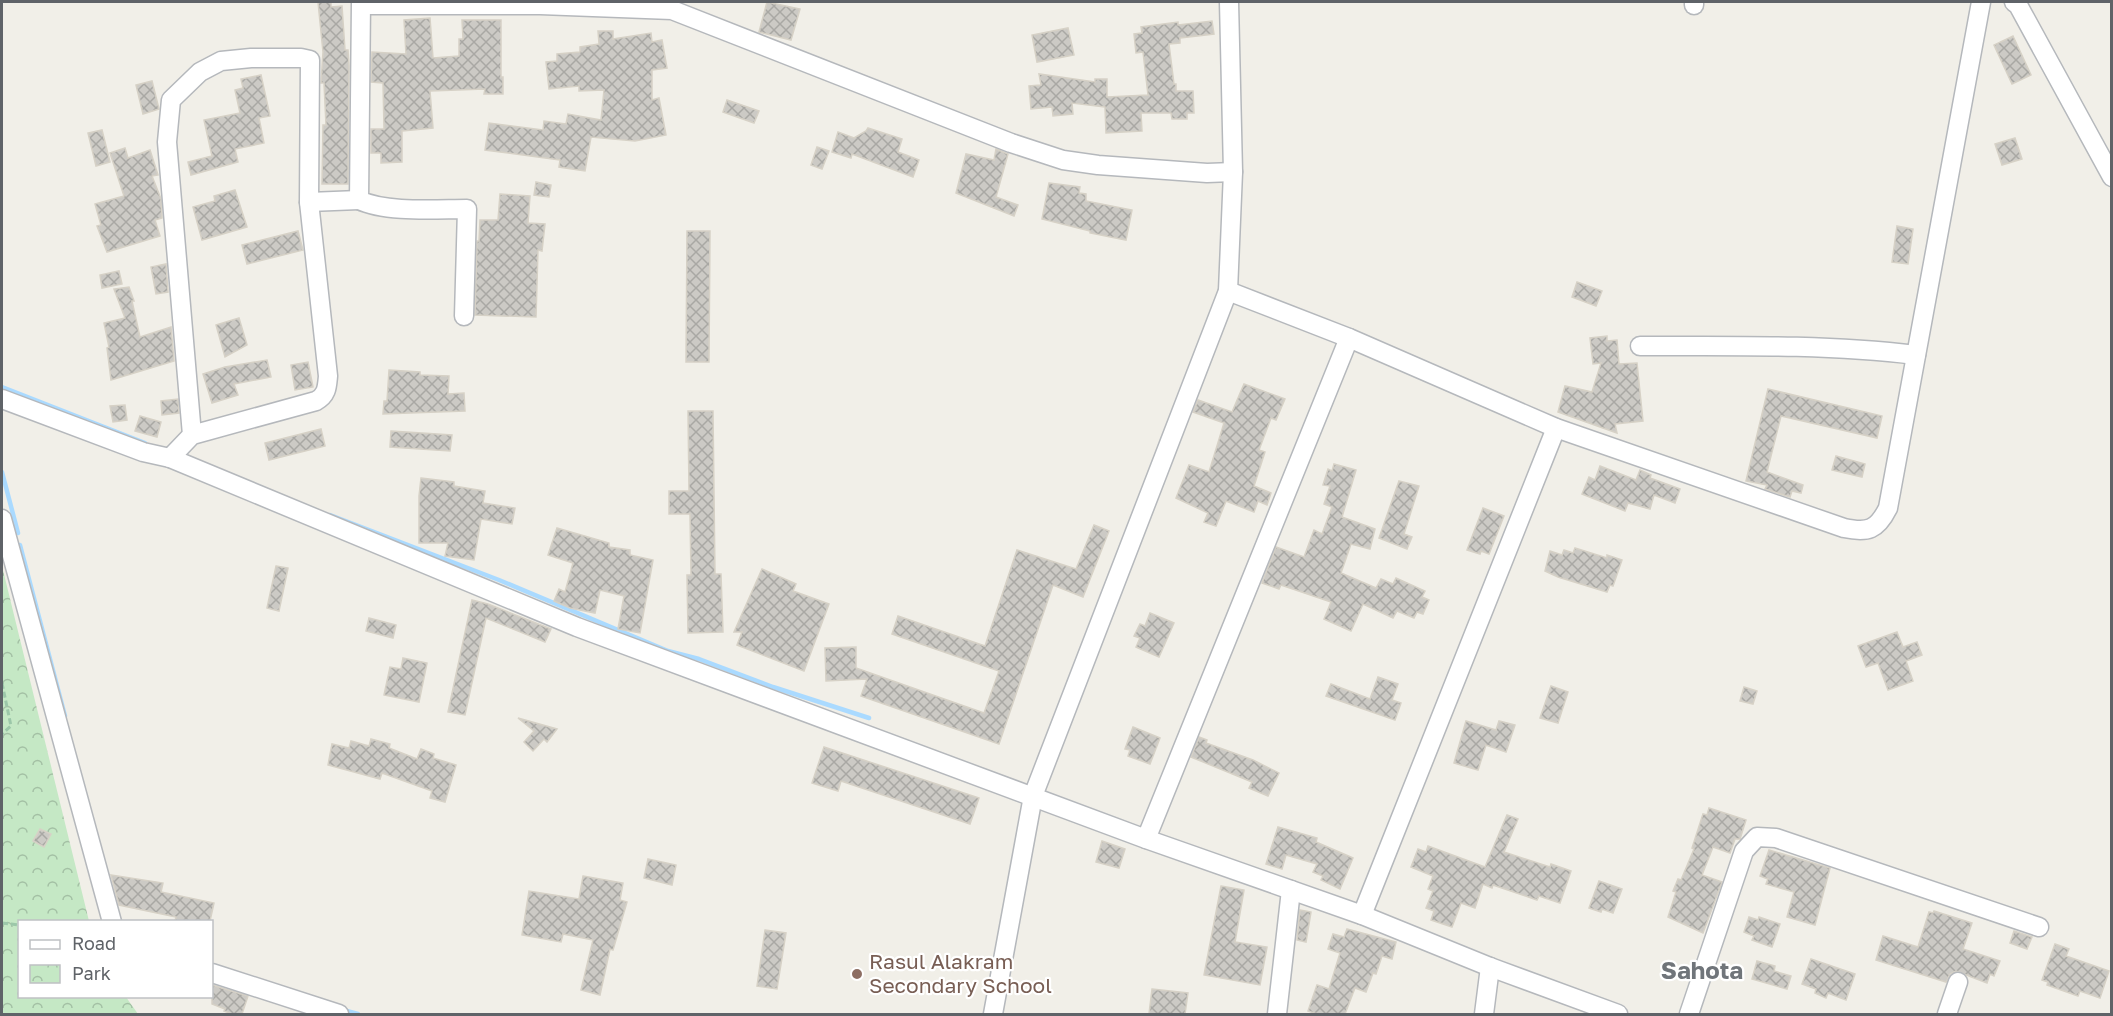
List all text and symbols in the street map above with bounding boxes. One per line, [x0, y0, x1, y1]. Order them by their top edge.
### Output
legend [18, 920, 213, 998]
text: Road [72, 932, 116, 954]
place label: Rasul Alakram Secondary School [869, 948, 1052, 998]
district label: Sahota [1661, 955, 1743, 984]
text: Park [72, 962, 111, 984]
marker: Rasul Alakram Secondary School [850, 967, 864, 981]

